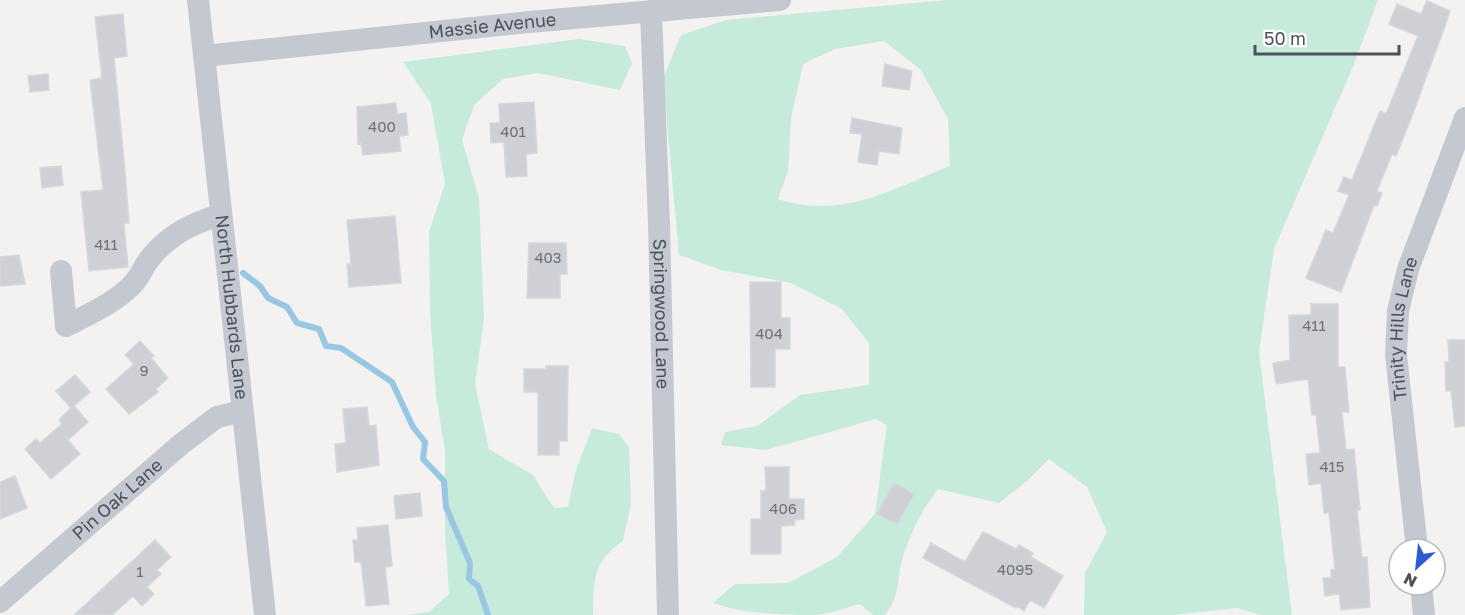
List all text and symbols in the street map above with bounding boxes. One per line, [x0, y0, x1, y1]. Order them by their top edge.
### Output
street label: Massie Avenue [427, 8, 557, 42]
scale bar [1255, 18, 1399, 56]
text: 50 m [1264, 27, 1306, 49]
house number: 400 [368, 117, 396, 135]
house number: 401 [500, 122, 526, 140]
street label: North Hubbards Lane [211, 214, 253, 401]
house number: 411 [94, 235, 118, 253]
street label: Springwood Lane [649, 238, 675, 389]
house number: 403 [534, 248, 562, 266]
street label: Trinity Hills Lane [1384, 253, 1422, 402]
house number: 411 [1302, 316, 1326, 334]
house number: 404 [755, 324, 783, 342]
house number: 9 [139, 361, 149, 379]
street label: Pin Oak Lane [67, 453, 167, 544]
house number: 415 [1319, 457, 1345, 475]
house number: 406 [769, 499, 797, 517]
north arrow [1387, 537, 1447, 597]
house number: 4095 [997, 560, 1033, 578]
house number: 1 [136, 562, 144, 580]
text: N [1400, 569, 1420, 592]

